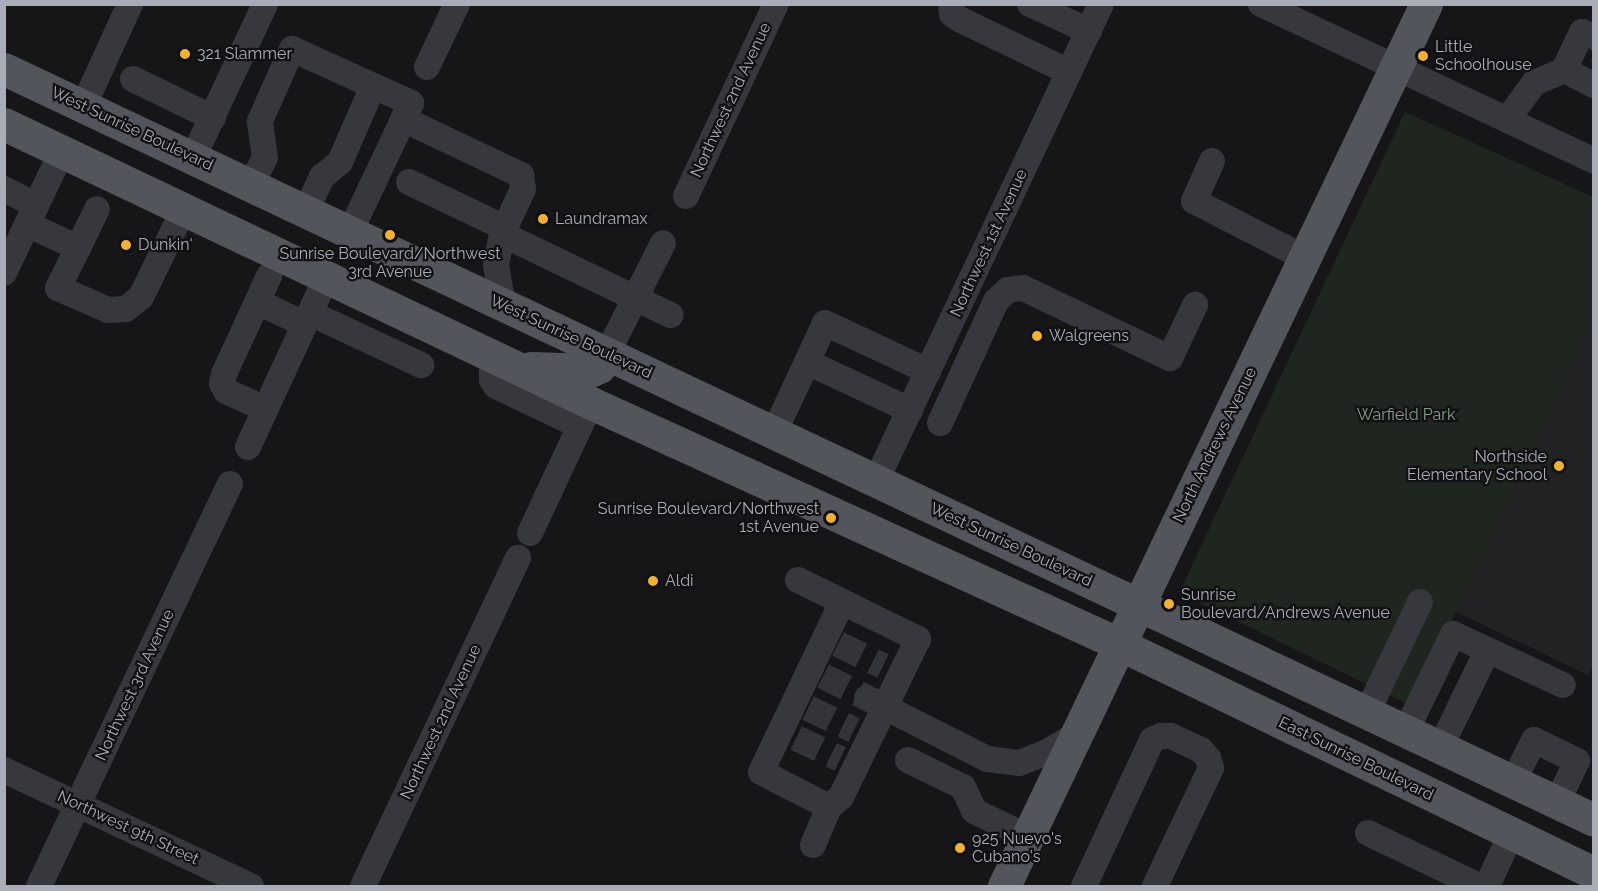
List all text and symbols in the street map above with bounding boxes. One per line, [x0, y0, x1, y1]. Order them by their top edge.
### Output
street label: Northwest 2nd Avenue [687, 19, 775, 181]
place label: Little Schoolhouse [1435, 37, 1532, 75]
place label: 321 Slammer [197, 44, 292, 64]
marker: 321 Slammer [178, 47, 192, 61]
marker: Little Schoolhouse [1416, 49, 1430, 63]
street label: West Sunrise Boulevard [48, 83, 216, 175]
street label: Northwest 1st Avenue [946, 166, 1032, 320]
place label: Laundramax [555, 209, 648, 229]
marker: Laundramax [536, 212, 550, 226]
marker: Sunrise Boulevard/Northwest 3rd Avenue [383, 228, 397, 242]
place label: Dunkin' [138, 235, 193, 255]
marker: Dunkin' [119, 238, 133, 252]
place label: Sunrise Boulevard/Northwest 3rd Avenue [279, 244, 501, 282]
street label: West Sunrise Boulevard [487, 291, 655, 383]
place label: Walgreens [1049, 326, 1129, 346]
marker: Walgreens [1030, 329, 1044, 343]
street label: North Andrews Avenue [1169, 364, 1261, 526]
park label: Warfield Park [1357, 405, 1455, 425]
place label: Northside Elementary School [1407, 447, 1547, 485]
marker: Northside Elementary School [1552, 459, 1566, 473]
place label: Sunrise Boulevard/Northwest 1st Avenue [598, 499, 819, 537]
street label: West Sunrise Boulevard [927, 499, 1095, 591]
marker: Sunrise Boulevard/Northwest 1st Avenue [824, 511, 838, 525]
place label: Aldi [665, 571, 694, 591]
marker: Aldi [646, 574, 660, 588]
place label: Sunrise Boulevard/Andrews Avenue [1181, 585, 1390, 623]
marker: Sunrise Boulevard/Andrews Avenue [1162, 597, 1176, 611]
street label: Northwest 3rd Avenue [91, 606, 179, 764]
street label: Northwest 2nd Avenue [397, 641, 485, 803]
street label: East Sunrise Boulevard [1275, 713, 1437, 805]
street label: Northwest 9th Street [54, 787, 202, 869]
place label: 925 Nuevo's Cubano's [972, 829, 1062, 867]
marker: 925 Nuevo's Cubano's [953, 841, 967, 855]

